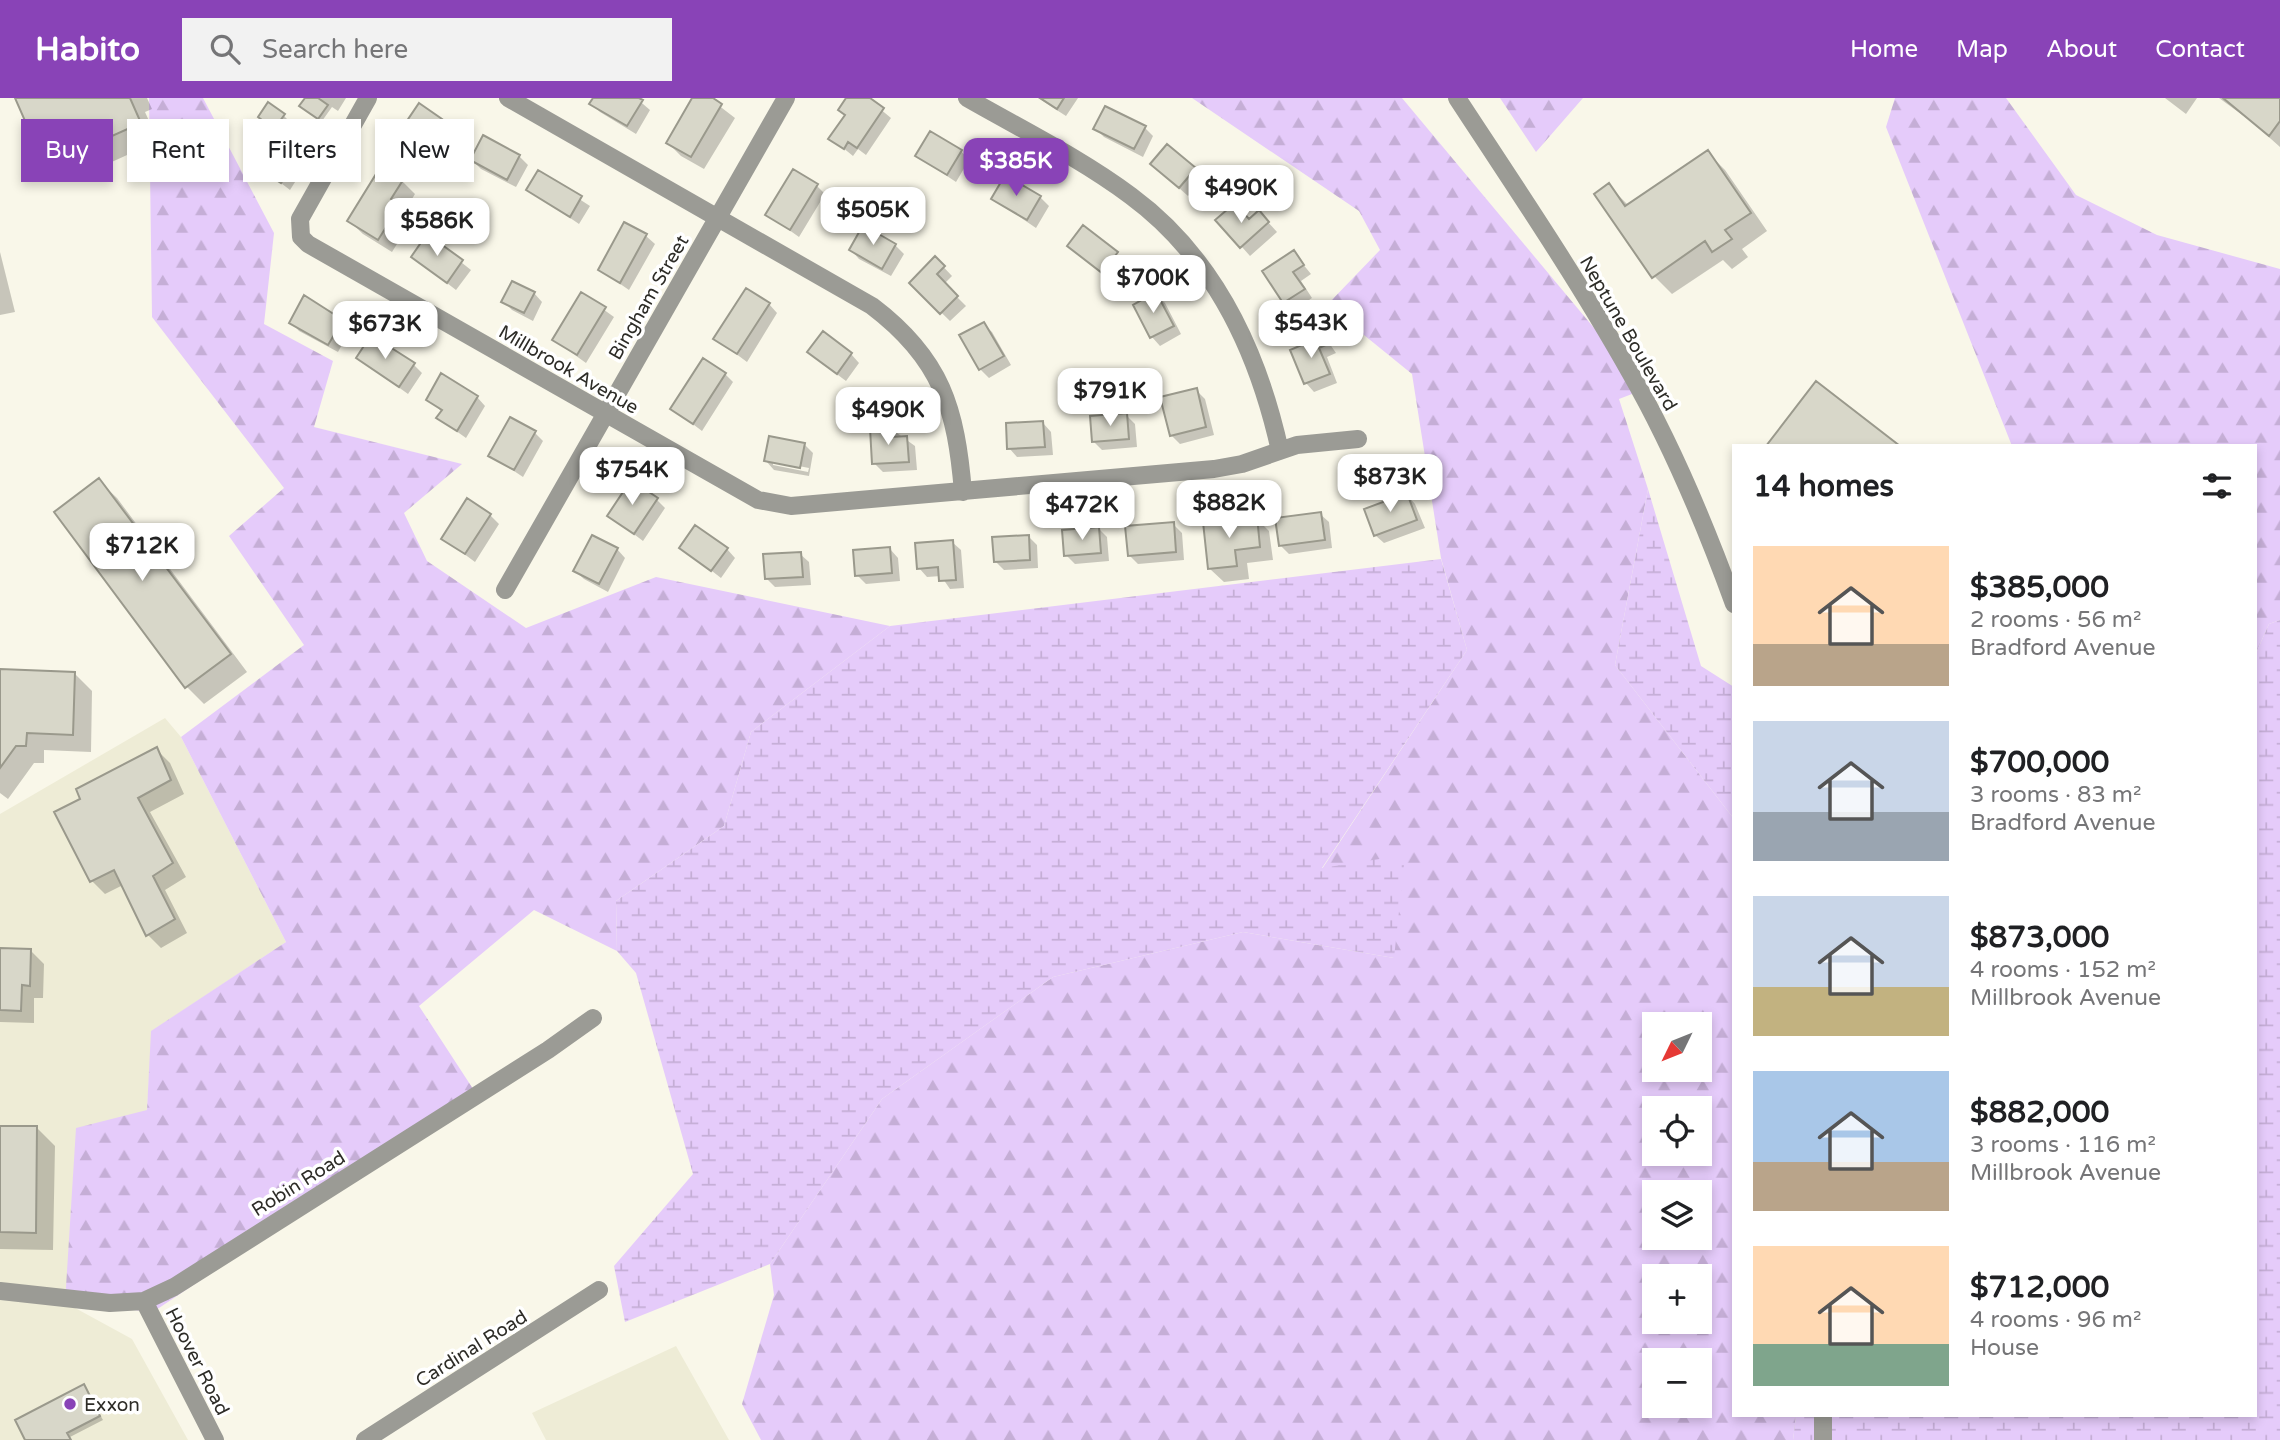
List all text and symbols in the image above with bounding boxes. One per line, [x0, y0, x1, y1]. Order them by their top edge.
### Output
search box [182, 18, 672, 81]
text: Habito [35, 30, 140, 69]
icon: search [206, 30, 244, 68]
text: Search here [262, 34, 408, 65]
text: Home [1850, 35, 1918, 64]
text: Map [1956, 35, 2008, 64]
text: About [2046, 35, 2117, 64]
text: Contact [2155, 35, 2245, 64]
chip: Buy [21, 119, 113, 182]
chip: Rent [127, 119, 229, 182]
chip: Filters [243, 119, 361, 182]
chip: New [375, 119, 474, 182]
pin: $385K [967, 139, 1065, 198]
text: $385K [980, 147, 1052, 175]
pin: $490K [1192, 166, 1290, 225]
text: $490K [1205, 174, 1277, 202]
pin: $505K [824, 188, 922, 247]
text: $505K [837, 196, 909, 224]
pin: $586K [388, 198, 486, 258]
text: $586K [401, 207, 473, 235]
street label: Bingham Street [604, 231, 693, 364]
street label: Neptune Boulevard [1575, 252, 1681, 415]
pin: $700K [1104, 256, 1202, 315]
text: $700K [1117, 264, 1189, 292]
pin: $543K [1262, 300, 1360, 360]
pin: $673K [336, 302, 434, 361]
text: $543K [1275, 309, 1347, 337]
text: $673K [349, 310, 421, 338]
street label: Millbrook Avenue [495, 321, 642, 419]
pin: $791K [1061, 368, 1159, 428]
text: $791K [1074, 377, 1146, 405]
pin: $490K [839, 388, 937, 447]
text: $490K [852, 396, 924, 424]
pin: $754K [583, 448, 681, 507]
pin: $873K [1341, 454, 1439, 514]
text: $754K [596, 456, 668, 484]
text: $873K [1354, 463, 1426, 491]
icon: filters [2198, 467, 2236, 505]
text: 14 homes [1753, 468, 1894, 505]
pin: $882K [1180, 480, 1278, 540]
pin: $472K [1033, 482, 1131, 542]
text: $882K [1193, 489, 1265, 517]
text: $472K [1046, 491, 1118, 519]
pin: $712K [93, 524, 191, 583]
text: $712K [106, 532, 178, 560]
text: $385,000 [1970, 569, 2109, 606]
icon: home [1809, 574, 1893, 658]
text: 2 rooms · 56 m² [1970, 606, 2141, 634]
text: Bradford Avenue [1970, 634, 2155, 662]
text: $700,000 [1970, 744, 2109, 781]
icon: home [1809, 749, 1893, 833]
text: 3 rooms · 83 m² [1970, 781, 2141, 809]
text: Bradford Avenue [1970, 809, 2155, 837]
text: $873,000 [1970, 919, 2109, 956]
icon: home [1809, 924, 1893, 1008]
text: 4 rooms · 152 m² [1970, 956, 2156, 984]
text: Millbrook Avenue [1970, 984, 2161, 1012]
north arrow [1642, 1012, 1712, 1082]
map controls [1642, 1012, 1712, 1418]
text: $882,000 [1970, 1094, 2109, 1131]
button: locate [1642, 1096, 1712, 1166]
icon: home [1809, 1099, 1893, 1183]
text: 3 rooms · 116 m² [1970, 1131, 2156, 1159]
street label: Robin Road [248, 1146, 349, 1221]
text: Millbrook Avenue [1970, 1159, 2161, 1187]
button: layers [1642, 1180, 1712, 1250]
button: + [1642, 1264, 1712, 1334]
text: $712,000 [1970, 1269, 2109, 1306]
icon: home [1809, 1274, 1893, 1358]
street label: Hoover Road [161, 1304, 234, 1419]
street label: Cardinal Road [412, 1306, 531, 1392]
text: 4 rooms · 96 m² [1970, 1306, 2141, 1334]
text: House [1970, 1334, 2039, 1362]
button: − [1642, 1348, 1712, 1418]
place label: Exxon [84, 1394, 140, 1416]
marker: Exxon [62, 1396, 78, 1412]

